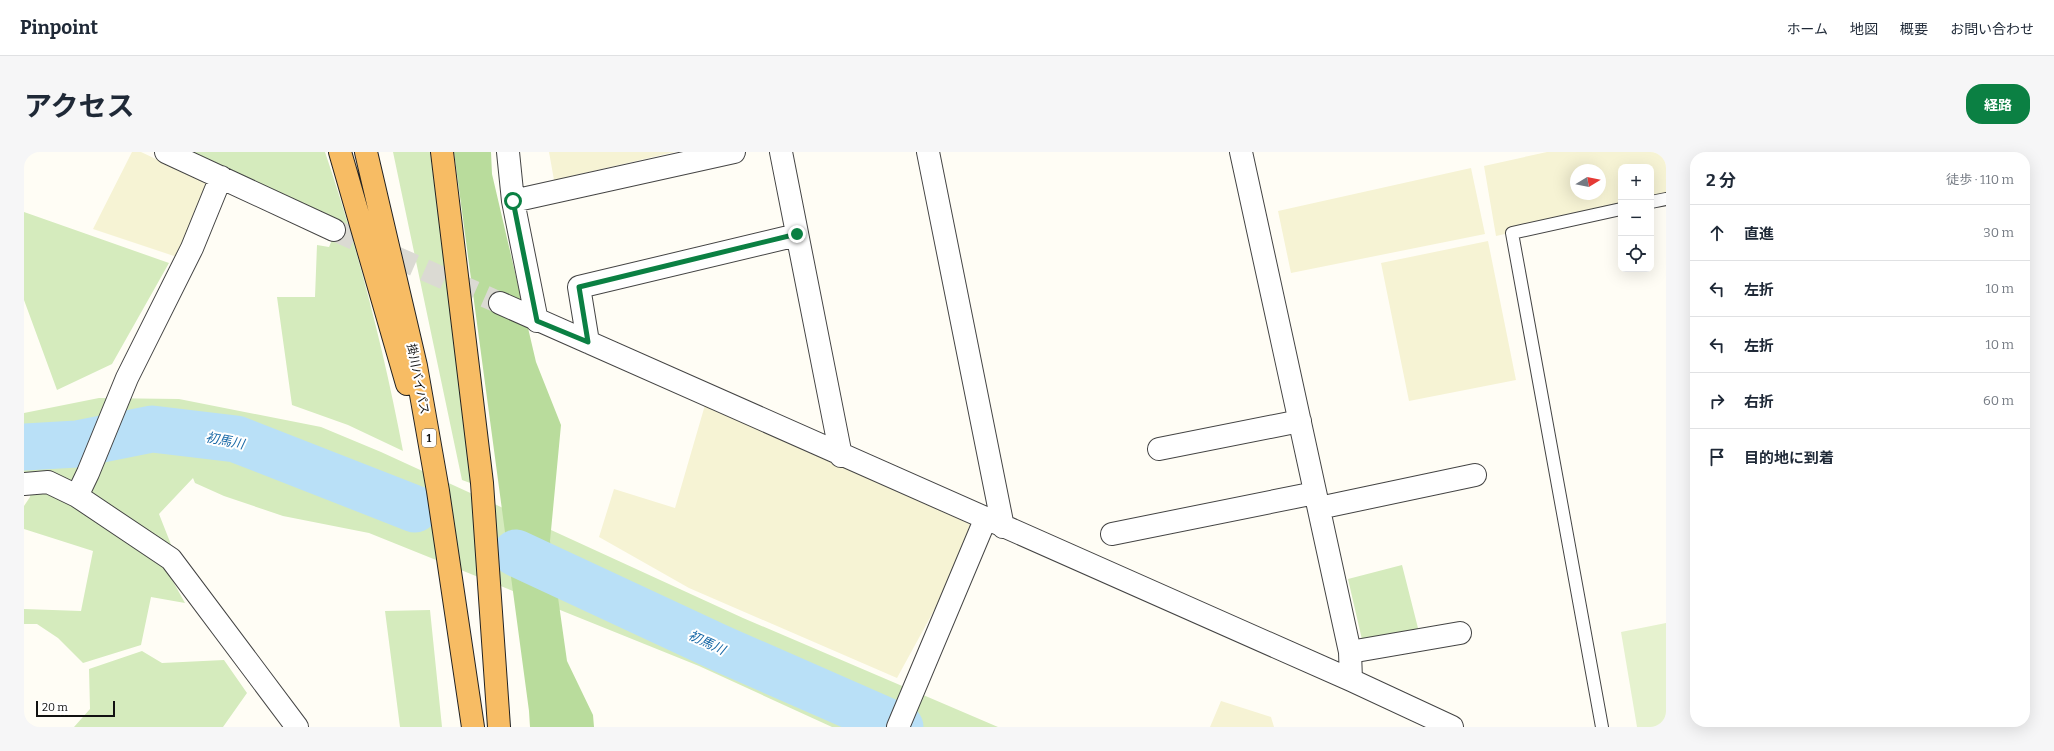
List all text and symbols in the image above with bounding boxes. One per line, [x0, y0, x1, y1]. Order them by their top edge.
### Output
text: Pinpoint [20, 16, 98, 39]
text: ホーム [1786, 21, 1828, 38]
text: 地図 [1850, 21, 1878, 38]
text: 概要 [1900, 21, 1928, 38]
text: お問い合わせ [1950, 21, 2034, 38]
button: 経路 [1966, 84, 2030, 124]
text: アクセス [24, 90, 135, 123]
north arrow [1570, 164, 1606, 200]
map controls [1618, 164, 1654, 272]
button: + [1618, 164, 1654, 200]
text: 2 分 [1706, 170, 1736, 191]
text: 徒歩 · 110 m [1946, 172, 2014, 187]
route start [504, 192, 522, 210]
button: − [1618, 200, 1654, 236]
icon: ahead [1706, 222, 1728, 244]
route end [788, 225, 806, 243]
text: 直進 [1744, 225, 1774, 243]
text: 30 m [1983, 225, 2014, 240]
button: locate [1618, 236, 1654, 272]
icon: left [1706, 278, 1728, 300]
text: 左折 [1744, 281, 1774, 299]
text: 10 m [1985, 281, 2014, 296]
icon: left [1706, 334, 1728, 356]
text: 左折 [1744, 337, 1774, 355]
text: 10 m [1985, 337, 2014, 352]
street label: 掛川バイパス [404, 342, 432, 416]
icon: right [1706, 390, 1728, 412]
text: 右折 [1744, 393, 1774, 411]
text: 60 m [1983, 393, 2014, 408]
water label: 初馬川 [204, 429, 247, 452]
road number: 1 [422, 429, 436, 447]
icon: arrive [1706, 446, 1728, 468]
text: 目的地に到着 [1744, 449, 1834, 467]
water label: 初馬川 [686, 627, 729, 658]
scale bar [36, 699, 115, 718]
text: 20 m [42, 701, 68, 714]

